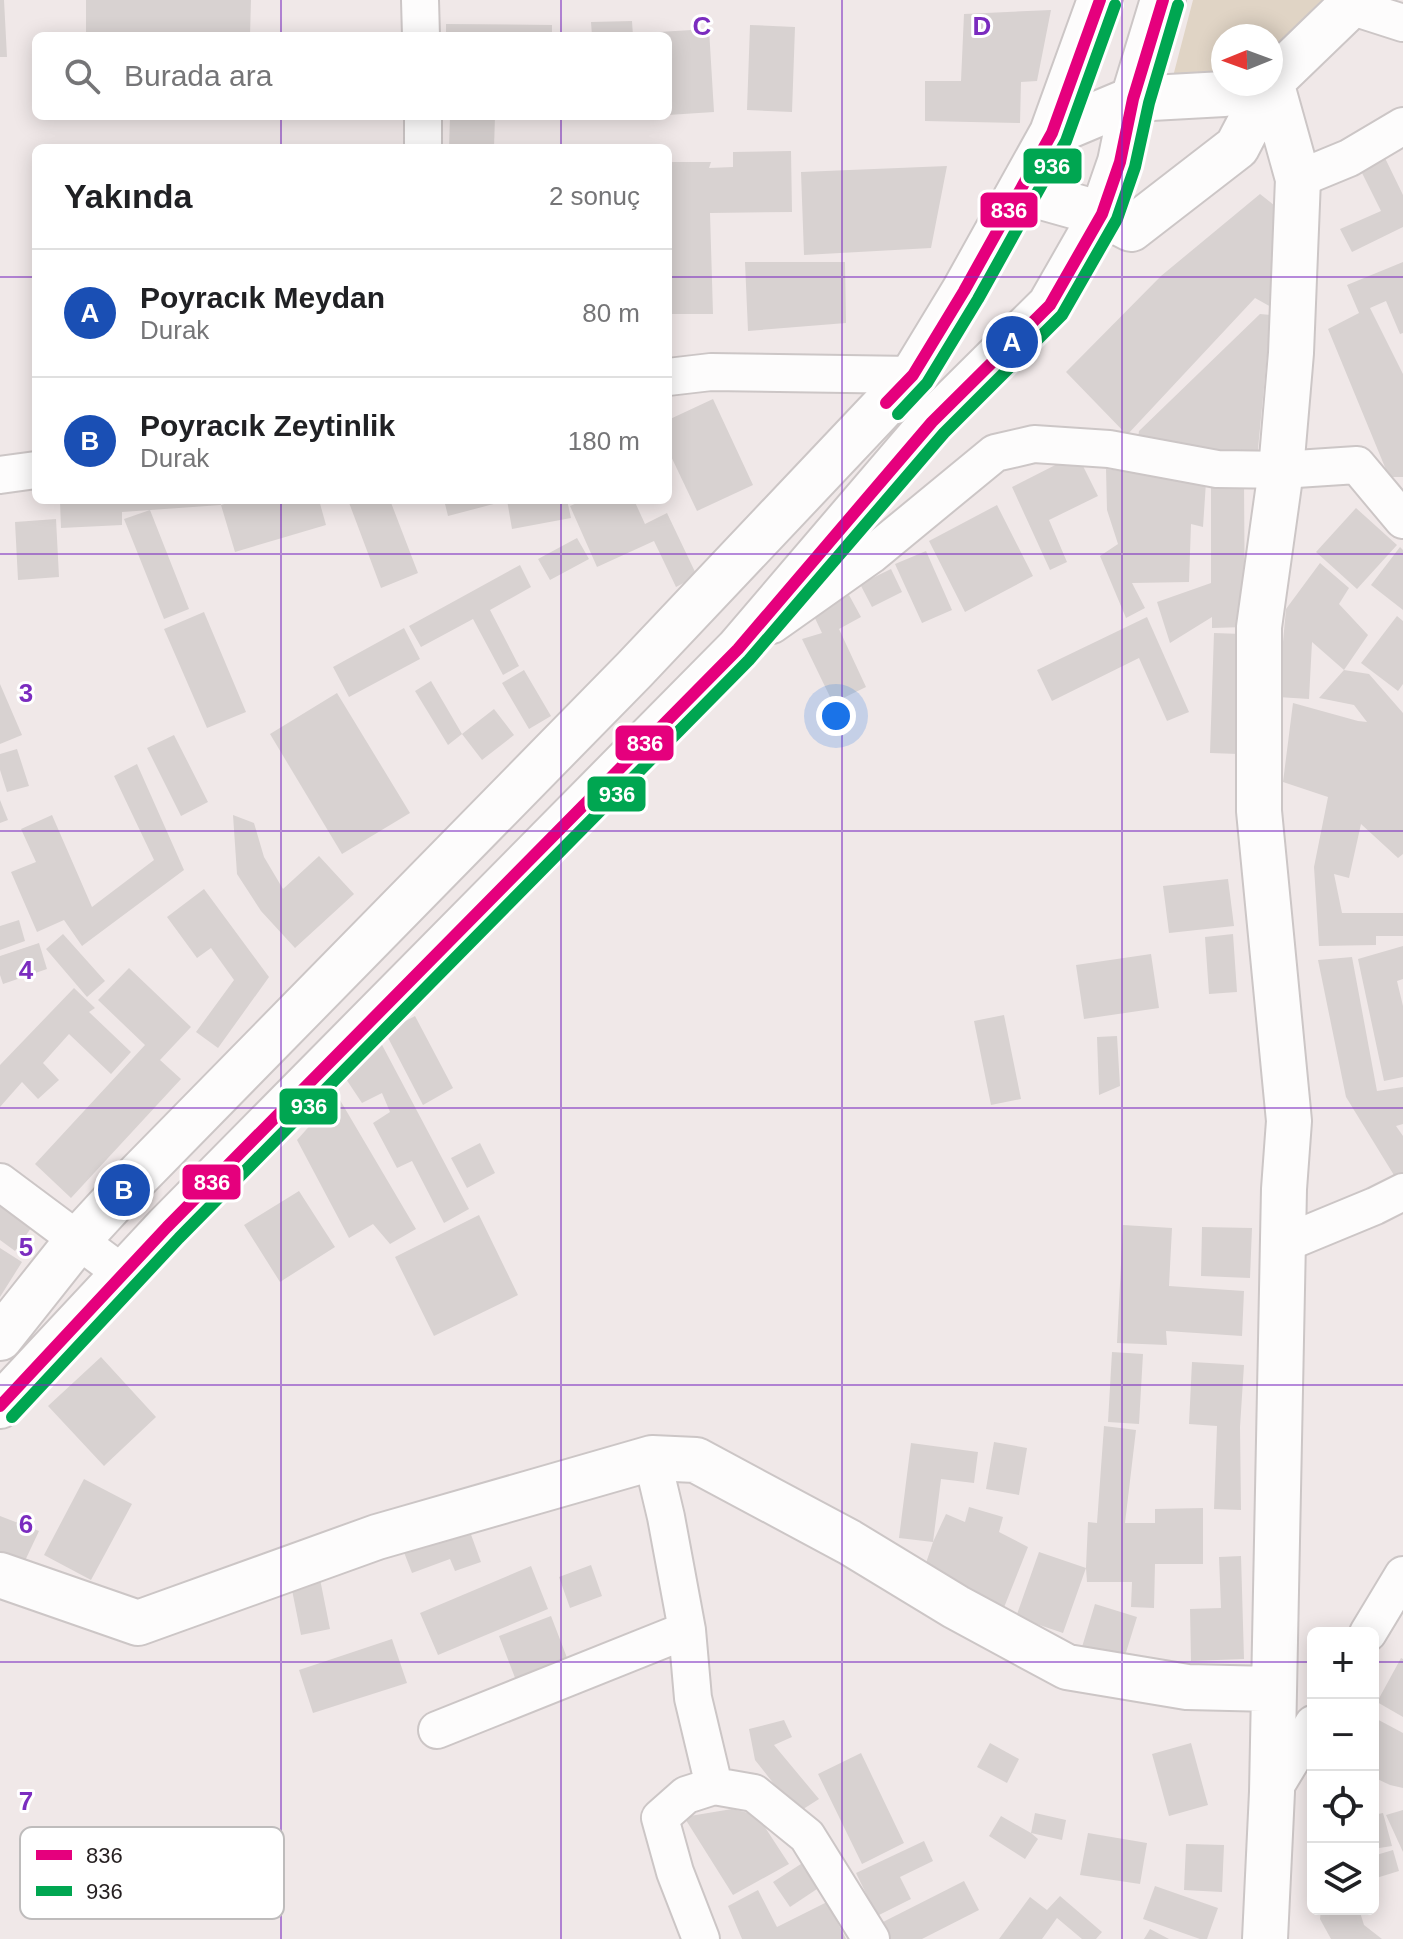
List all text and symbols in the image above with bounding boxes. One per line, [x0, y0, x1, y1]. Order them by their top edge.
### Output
text: C [693, 11, 712, 41]
text: D [973, 11, 991, 41]
north arrow [1211, 24, 1283, 96]
search box [32, 32, 672, 120]
icon: search [60, 54, 104, 98]
text: Burada ara [124, 59, 272, 92]
line badge: 936 [1022, 147, 1083, 185]
text: 936 [1034, 154, 1070, 179]
text: Yakında [64, 177, 193, 215]
text: 2 sonuç [549, 181, 640, 211]
line badge: 836 [979, 191, 1039, 229]
text: 836 [991, 198, 1027, 223]
text: Poyracık Meydan [140, 281, 385, 314]
text: A [81, 298, 99, 328]
text: 80 m [582, 298, 640, 328]
pin: A [986, 312, 1038, 372]
text: Durak [140, 315, 209, 345]
text: Poyracık Zeytinlik [140, 409, 395, 442]
text: B [81, 426, 99, 456]
text: 180 m [568, 426, 640, 456]
text: Durak [140, 443, 209, 473]
text: 3 [19, 678, 33, 708]
your location [816, 696, 856, 736]
line badge: 836 [614, 724, 675, 762]
text: 836 [627, 731, 663, 756]
line badge: 936 [586, 775, 647, 813]
text: 936 [599, 782, 635, 807]
text: 4 [19, 955, 34, 985]
line badge: 936 [278, 1087, 339, 1126]
text: 936 [291, 1094, 327, 1119]
pin: B [98, 1160, 150, 1220]
line badge: 836 [181, 1163, 242, 1201]
text: 836 [194, 1170, 230, 1195]
text: 5 [19, 1232, 33, 1262]
text: 6 [19, 1509, 33, 1539]
map controls [1307, 1627, 1379, 1915]
button: + [1307, 1627, 1379, 1699]
button: − [1307, 1699, 1379, 1771]
button: locate [1307, 1771, 1379, 1843]
text: 7 [19, 1786, 33, 1816]
legend [20, 1827, 284, 1919]
text: 836 [86, 1843, 123, 1868]
button: layers [1307, 1843, 1379, 1915]
text: 936 [86, 1879, 123, 1904]

